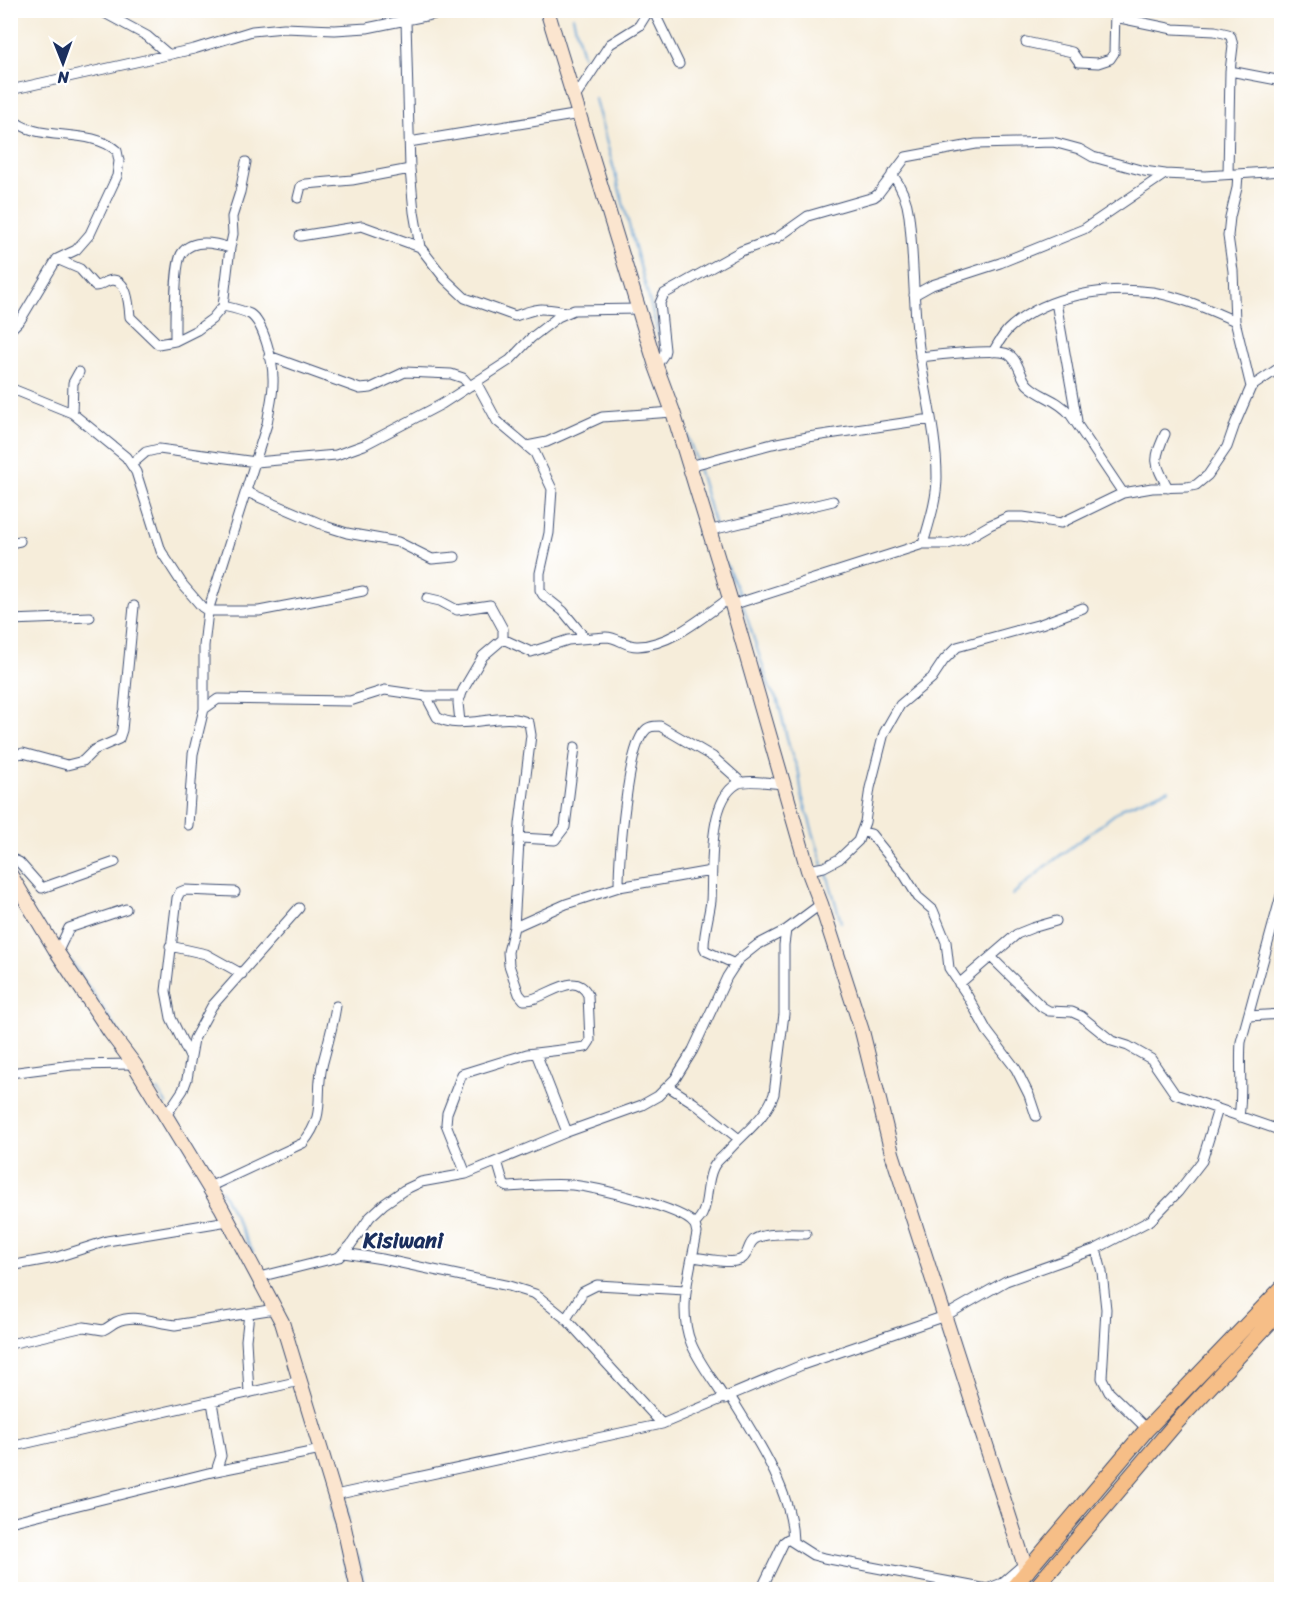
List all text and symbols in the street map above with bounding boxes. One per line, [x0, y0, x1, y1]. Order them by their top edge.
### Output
north arrow [33, 33, 93, 93]
text: N [57, 63, 70, 92]
district label: Kisiwani [362, 1221, 445, 1260]

